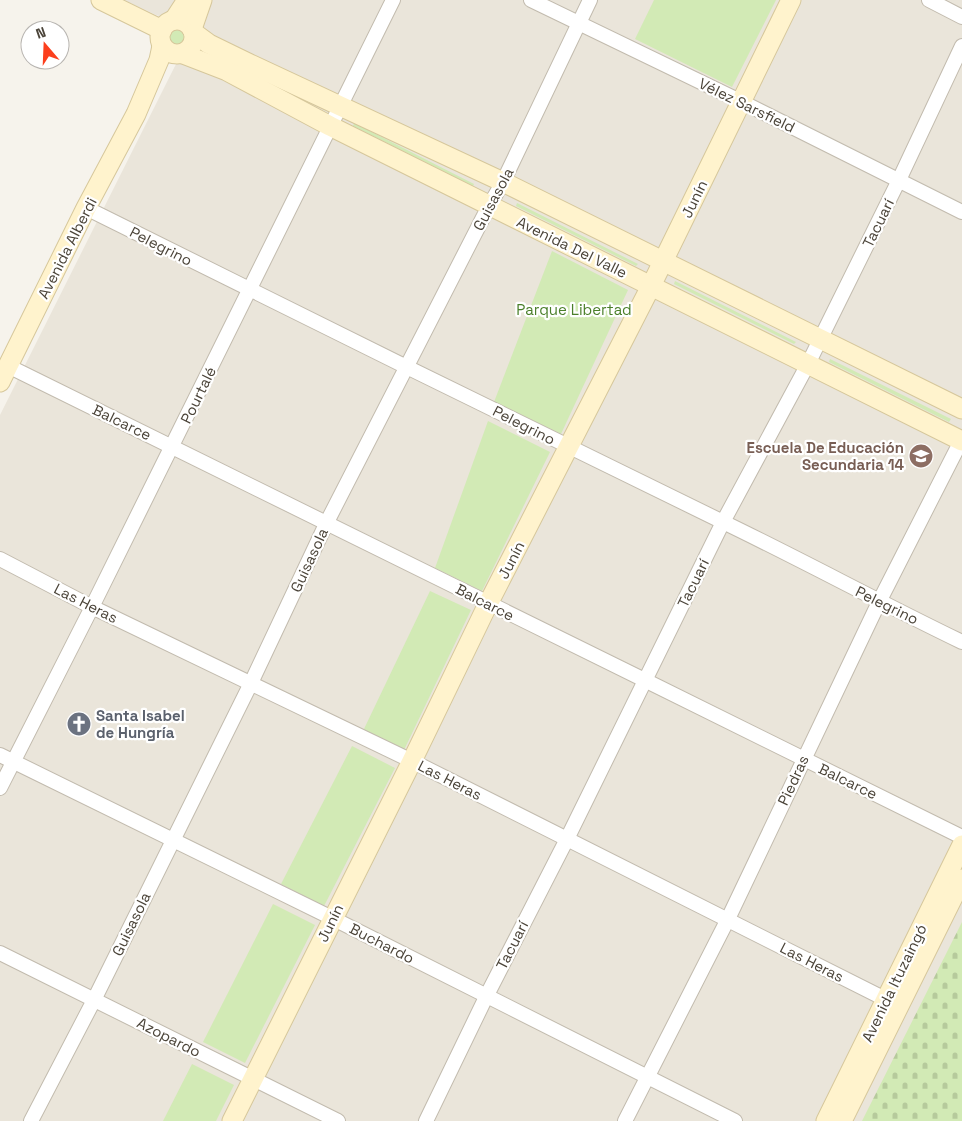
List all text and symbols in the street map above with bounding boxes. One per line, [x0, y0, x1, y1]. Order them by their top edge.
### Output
north arrow [20, 20, 70, 70]
text: N [33, 23, 48, 43]
street label: Vélez Sarsfield [696, 73, 798, 137]
street label: Guisasola [468, 164, 518, 234]
street label: Junín [677, 177, 711, 221]
street label: Avenida Alberdi [33, 194, 101, 302]
street label: Tacuarí [858, 195, 898, 251]
street label: Avenida Del Valle [514, 212, 630, 282]
street label: Pelegrino [127, 222, 195, 270]
park label: Parque Libertad [516, 300, 632, 319]
street label: Pourtalé [176, 363, 220, 427]
street label: Balcarce [90, 400, 155, 444]
street label: Pelegrino [490, 401, 558, 449]
place label: Escuela De Educación Secundaria 14 [747, 438, 904, 474]
school or university icon: Escuela De Educación Secundaria 14 [908, 443, 934, 469]
street label: Guisasola [286, 525, 332, 595]
street label: Junín [494, 538, 528, 582]
street label: Tacuarí [673, 555, 713, 611]
street label: Las Heras [51, 579, 121, 627]
street label: Balcarce [453, 579, 518, 625]
street label: Pelegrino [852, 582, 922, 628]
place label: Santa Isabel de Hungría [96, 706, 185, 742]
church icon: Santa Isabel de Hungría [66, 711, 92, 737]
street label: Piedras [773, 752, 813, 808]
street label: Las Heras [415, 756, 485, 804]
street label: Balcarce [816, 759, 881, 803]
street label: Guisasola [107, 889, 155, 959]
street label: Junín [313, 901, 347, 945]
street label: Tacuarí [492, 917, 532, 972]
street label: Buchardo [346, 919, 418, 967]
street label: Avenida Ituzaingó [857, 921, 931, 1045]
street label: Las Heras [777, 938, 847, 986]
street label: Azopardo [134, 1013, 204, 1061]

